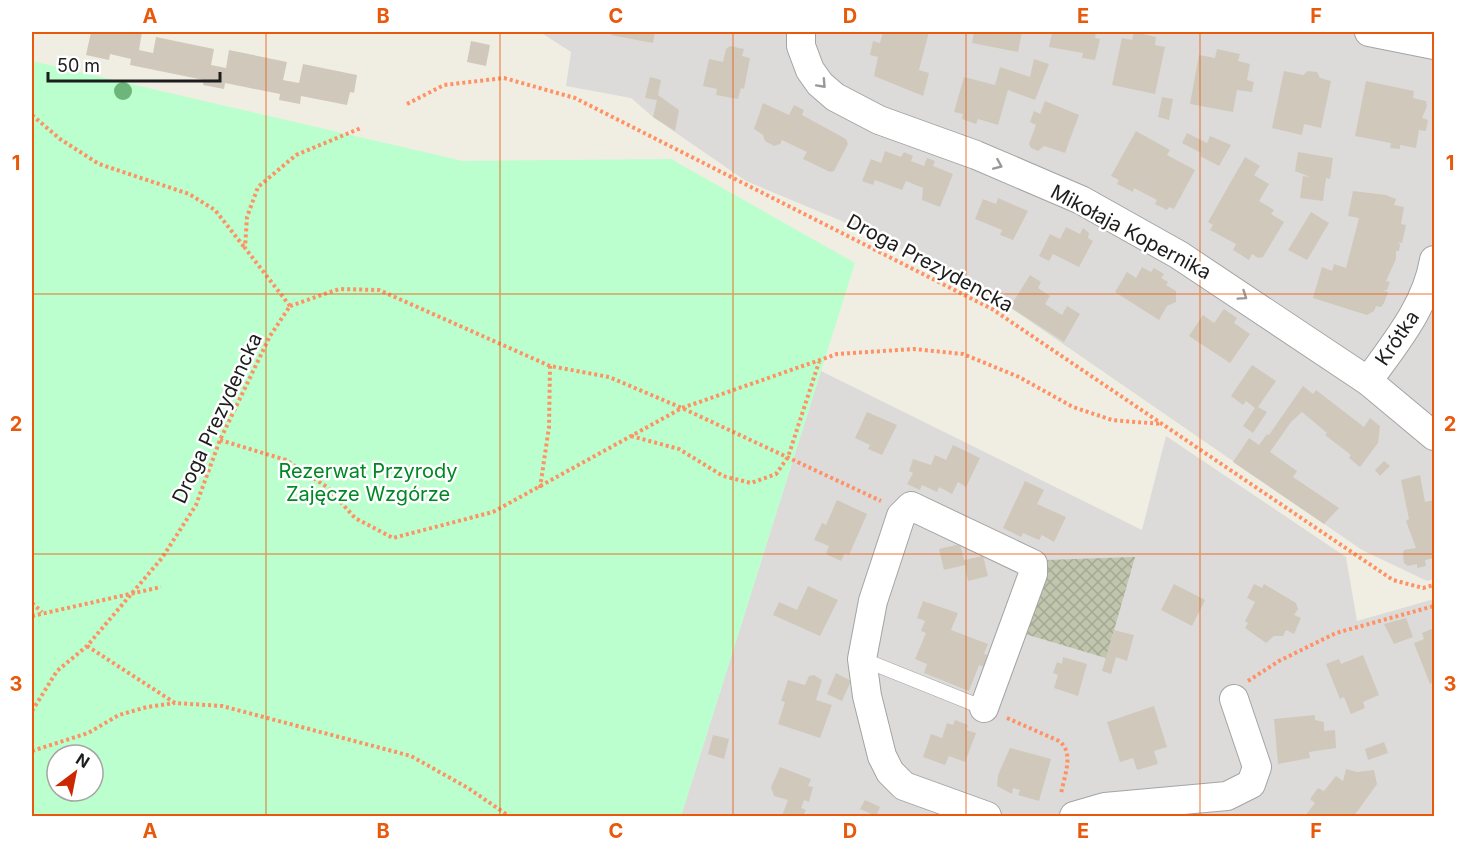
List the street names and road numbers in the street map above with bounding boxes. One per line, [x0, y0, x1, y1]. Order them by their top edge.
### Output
street label: Mikołaja Kopernika [1047, 180, 1215, 284]
street label: Droga Prezydencka [843, 209, 1017, 317]
street label: Krótka [1370, 306, 1424, 370]
street label: Droga Prezydencka [167, 329, 267, 507]

